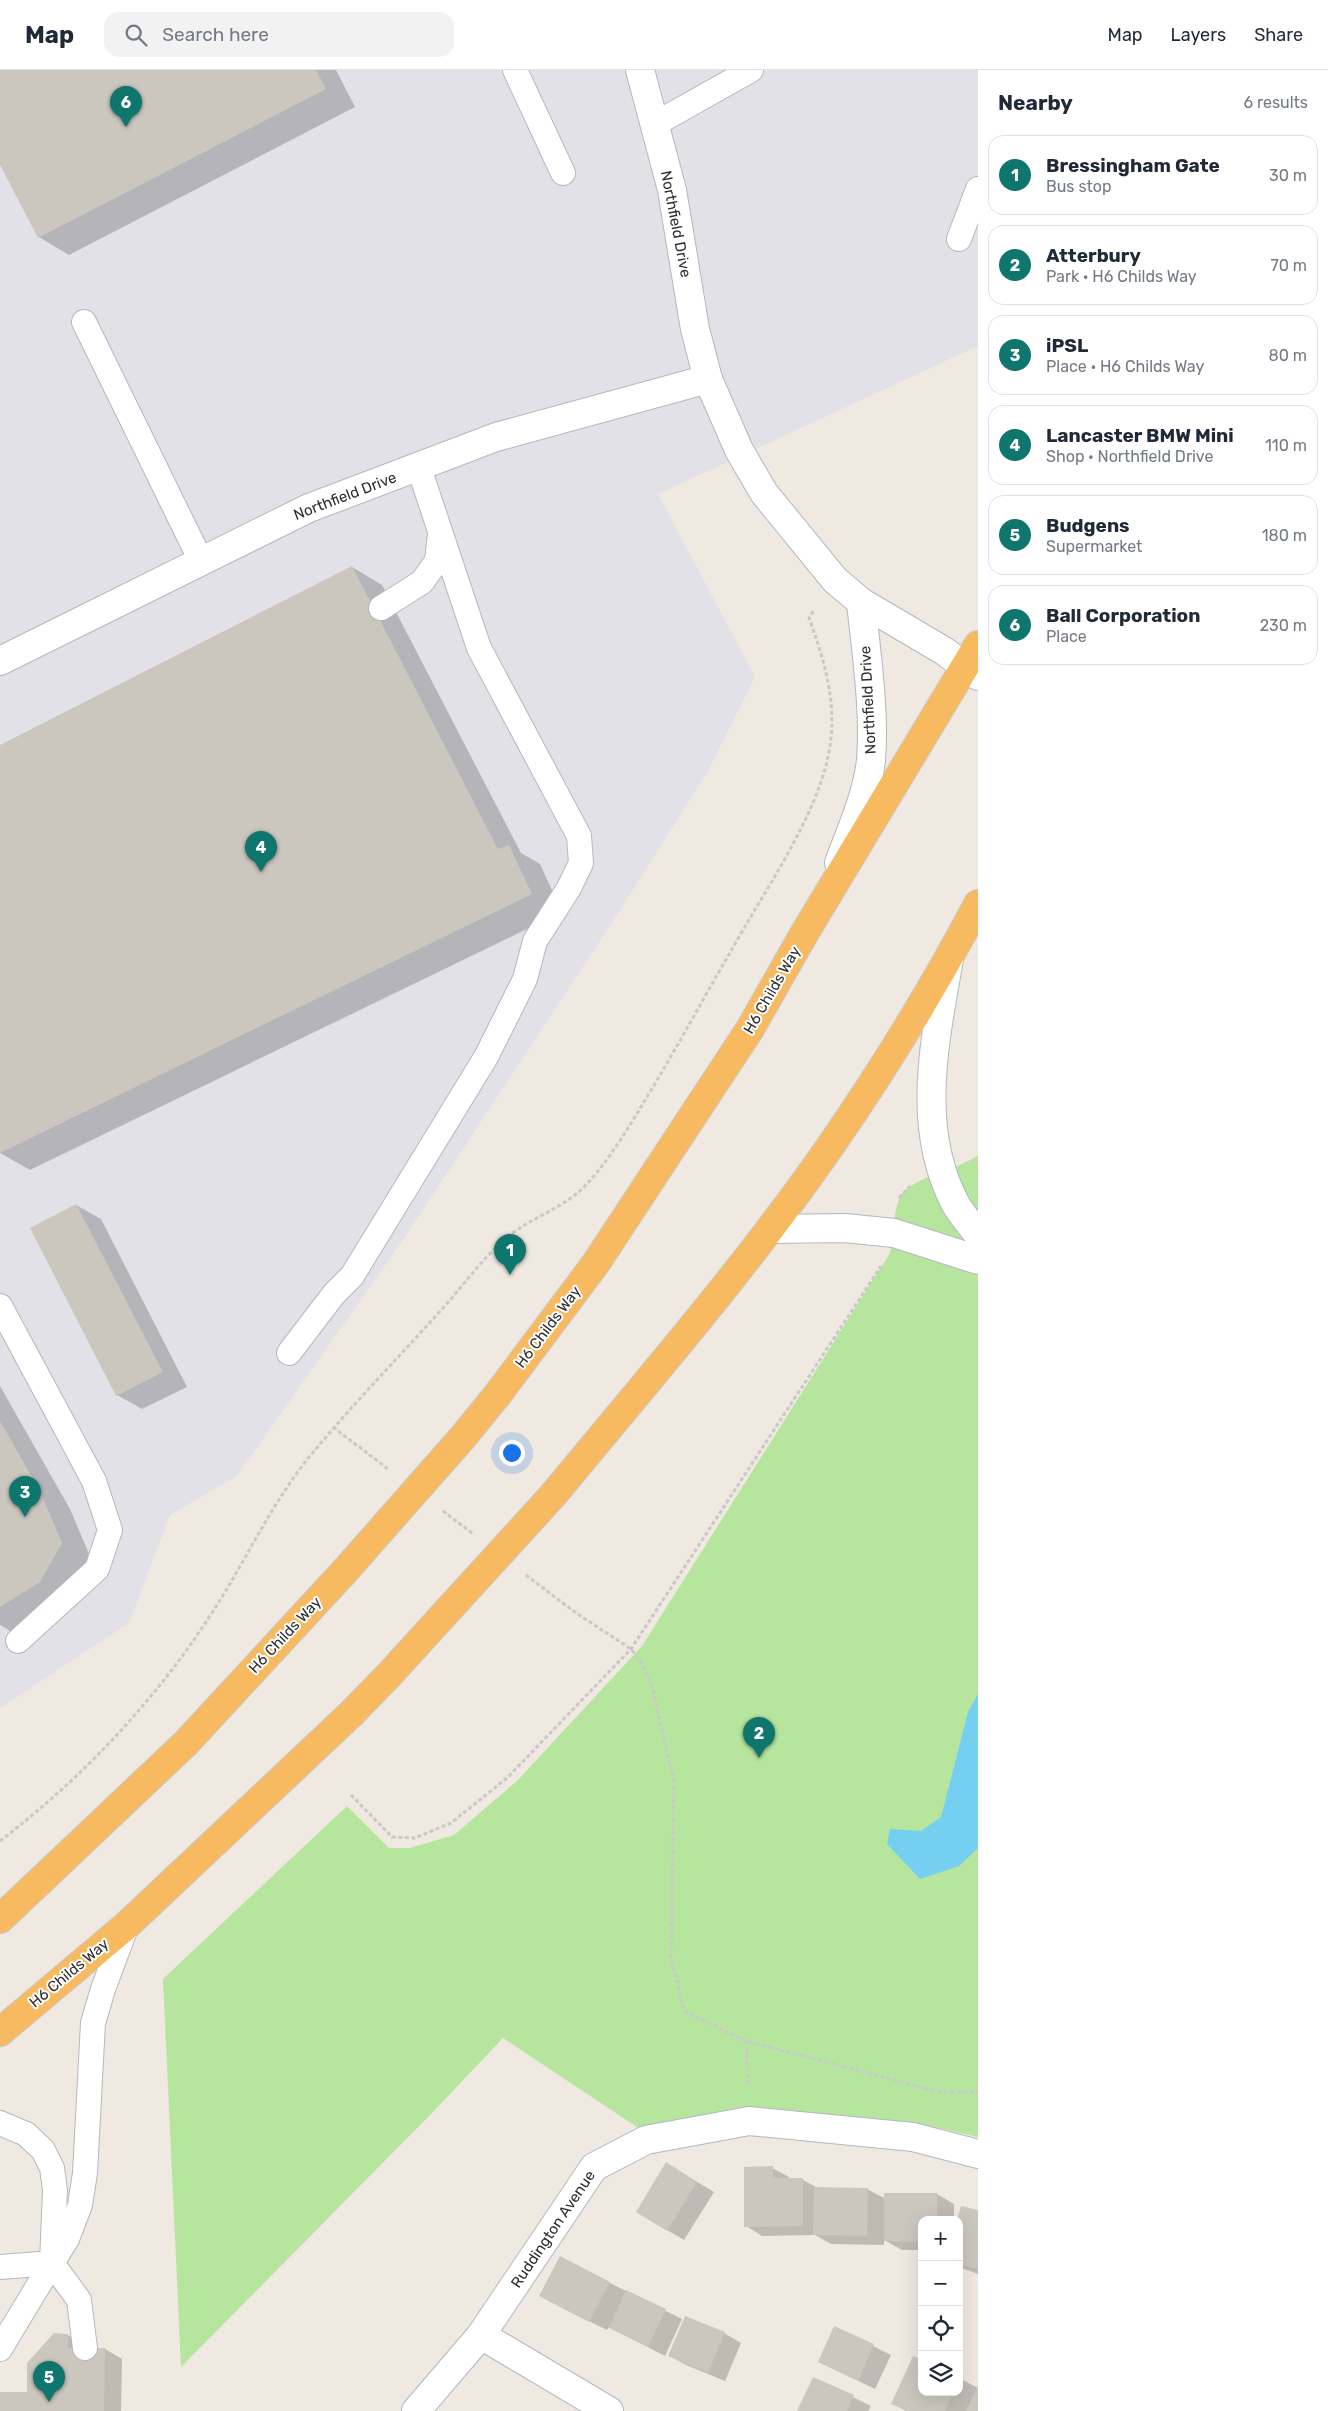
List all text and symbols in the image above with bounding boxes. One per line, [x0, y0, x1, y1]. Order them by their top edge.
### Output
search box [104, 12, 454, 57]
text: Map [25, 21, 74, 49]
icon: search [122, 21, 150, 49]
text: Search here [162, 23, 269, 46]
text: Map [1108, 24, 1143, 46]
text: Layers [1171, 24, 1226, 46]
text: Share [1254, 24, 1303, 46]
pin: 6 [110, 86, 142, 127]
text: Nearby [998, 90, 1073, 115]
text: 6 results [1243, 93, 1308, 112]
text: Bressingham Gate [1046, 154, 1220, 177]
text: 1 [1011, 166, 1019, 185]
text: 30 m [1269, 166, 1307, 185]
street label: Northfield Drive [657, 169, 695, 279]
text: Bus stop [1046, 177, 1112, 196]
text: Atterbury [1046, 244, 1141, 267]
text: 2 [1010, 256, 1020, 275]
text: 70 m [1270, 256, 1307, 275]
text: Park · H6 Childs Way [1046, 267, 1197, 286]
text: iPSL [1046, 334, 1088, 357]
text: 3 [1010, 346, 1020, 365]
text: 80 m [1269, 346, 1307, 365]
text: Place · H6 Childs Way [1046, 357, 1204, 376]
text: Lancaster BMW Mini [1046, 424, 1234, 447]
text: 4 [1010, 436, 1020, 455]
text: 110 m [1265, 436, 1307, 455]
text: Shop · Northfield Drive [1046, 447, 1213, 466]
street label: Northfield Drive [291, 468, 399, 524]
text: Budgens [1046, 514, 1130, 537]
text: 5 [1010, 526, 1020, 545]
text: 180 m [1262, 526, 1307, 545]
text: Supermarket [1046, 537, 1142, 556]
text: Ball Corporation [1046, 604, 1200, 627]
text: 6 [1010, 616, 1020, 635]
text: 230 m [1260, 616, 1307, 635]
text: Place [1046, 627, 1087, 646]
street label: Northfield Drive [856, 645, 880, 755]
pin: 4 [245, 831, 277, 872]
street label: H6 Childs Way [740, 943, 804, 1037]
pin: 1 [494, 1234, 526, 1275]
street label: H6 Childs Way [511, 1282, 585, 1372]
your location [499, 1440, 525, 1466]
pin: 3 [9, 1476, 41, 1517]
street label: H6 Childs Way [245, 1593, 325, 1677]
pin: 2 [743, 1717, 775, 1758]
street label: H6 Childs Way [26, 1935, 112, 2011]
street label: Ruddington Avenue [507, 2167, 599, 2291]
map controls [918, 2216, 963, 2396]
button: + [918, 2216, 963, 2261]
button: − [918, 2261, 963, 2306]
button: locate [918, 2306, 963, 2351]
button: layers [918, 2351, 963, 2396]
pin: 5 [33, 2361, 65, 2402]

